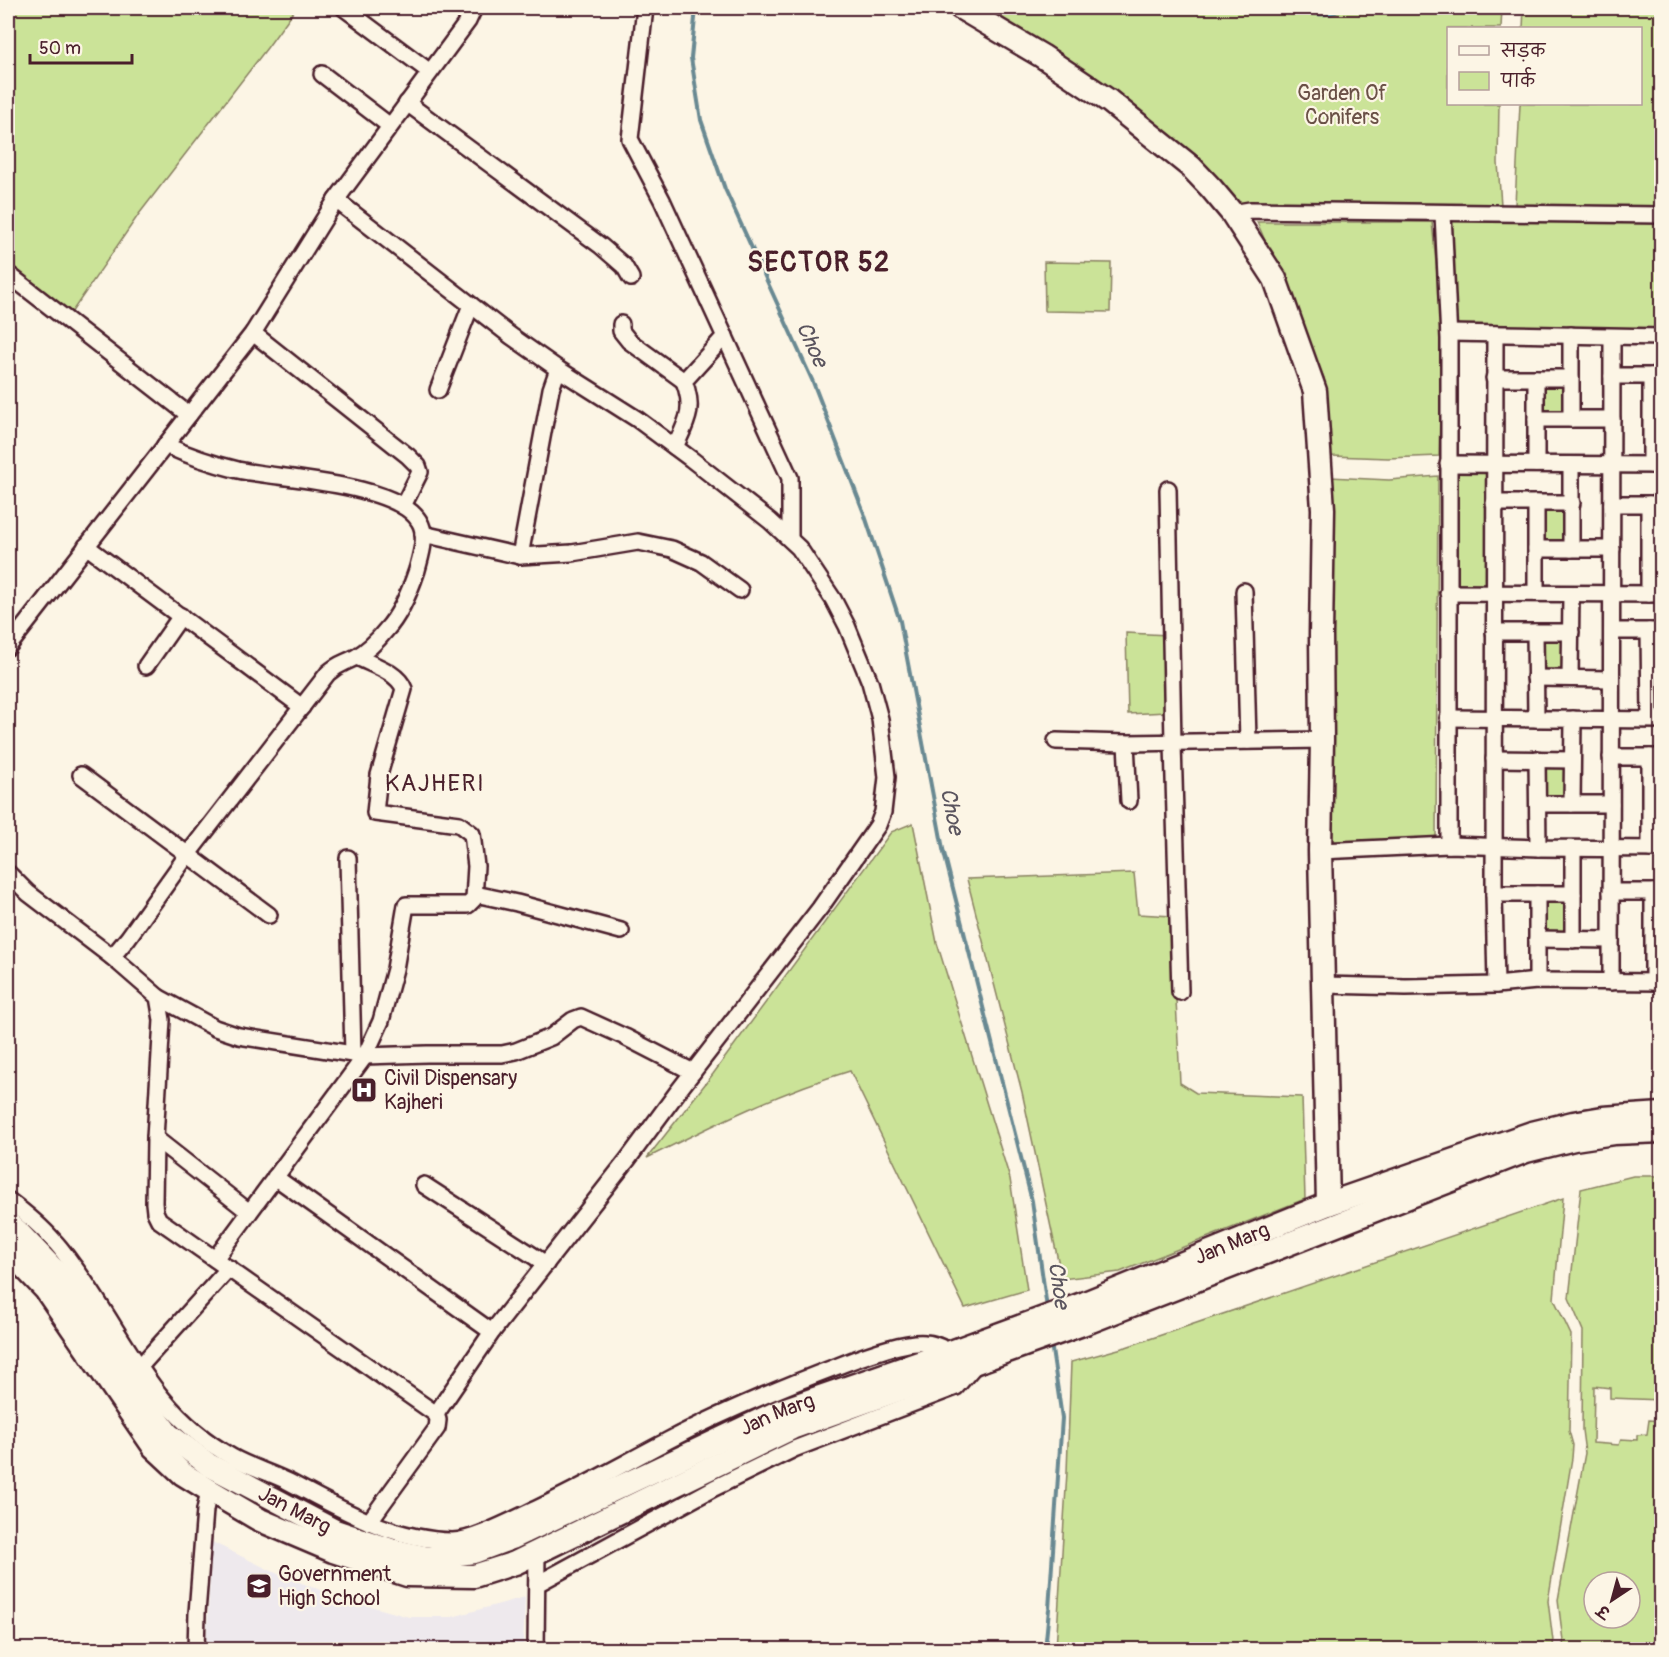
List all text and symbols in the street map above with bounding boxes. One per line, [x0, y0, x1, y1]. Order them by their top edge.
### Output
scale bar [30, 27, 132, 65]
legend [1447, 27, 1642, 105]
text: 50 m [39, 37, 81, 60]
text: सड़क [1500, 40, 1546, 63]
text: पार्क [1500, 67, 1536, 93]
park label: Garden Of Conifers [1297, 80, 1387, 131]
district label: SECTOR 52 [747, 246, 891, 279]
water label: Choe [790, 317, 835, 373]
district label: KAJHERI [385, 769, 485, 798]
water label: Choe [934, 786, 971, 839]
place label: Civil Dispensary Kajheri [384, 1065, 517, 1116]
hospital icon: Civil Dispensary Kajheri [349, 1075, 379, 1105]
street label: Jan Marg [1191, 1216, 1274, 1271]
water label: Choe [1042, 1260, 1076, 1312]
street label: Jan Marg [735, 1387, 818, 1442]
street label: Jan Marg [253, 1480, 336, 1541]
place label: Government High School [278, 1561, 392, 1612]
north arrow [1582, 1570, 1642, 1630]
school or university icon: Government High School [244, 1571, 274, 1601]
text: उ [1592, 1599, 1616, 1624]

